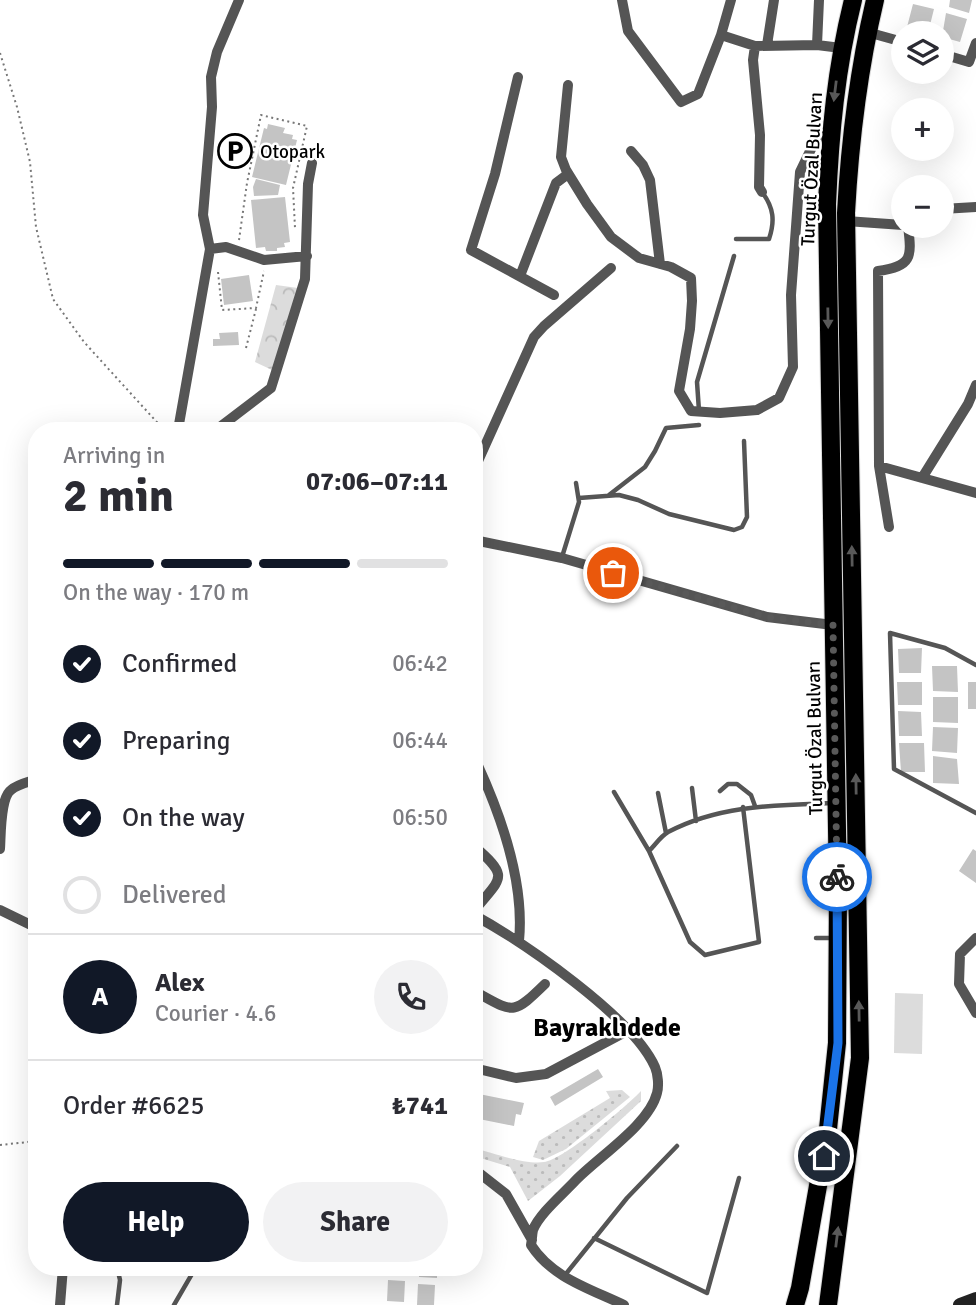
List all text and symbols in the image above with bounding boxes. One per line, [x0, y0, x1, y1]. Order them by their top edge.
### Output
map controls [891, 21, 954, 238]
button: layers [891, 21, 954, 84]
one-way arrow [830, 80, 841, 102]
street label: Turgut Özal Bulvarı [796, 91, 828, 247]
button: + [891, 98, 954, 161]
parking icon: Otopark [216, 132, 254, 170]
place label: Otopark [260, 140, 326, 164]
button: − [891, 175, 954, 238]
one-way arrow [823, 307, 834, 329]
text: Arriving in [63, 441, 165, 470]
text: 07:06–07:11 [306, 466, 448, 498]
text: 2 min [63, 468, 174, 524]
pin [583, 543, 643, 603]
one-way arrow [846, 545, 857, 567]
icon: bag [594, 554, 632, 592]
text: On the way · 170 m [63, 578, 249, 607]
icon: check [63, 645, 101, 683]
text: Confirmed [122, 648, 237, 680]
text: 06:42 [392, 649, 448, 678]
street label: Turgut Özal Bulvarı [802, 661, 828, 815]
icon: check [63, 722, 101, 760]
text: Preparing [122, 725, 230, 757]
text: 06:44 [392, 726, 448, 755]
one-way arrow [850, 773, 861, 795]
icon: check [63, 799, 101, 837]
text: On the way [122, 802, 245, 834]
text: 06:50 [392, 803, 448, 832]
courier [802, 842, 872, 912]
icon: bike [818, 858, 856, 896]
text: Delivered [122, 879, 227, 911]
button: phone [374, 960, 448, 1034]
text: Alex [155, 967, 205, 999]
text: A [92, 981, 108, 1013]
text: Courier · 4.6 [155, 999, 276, 1028]
one-way arrow [853, 1000, 865, 1022]
district label: Bayraklıdede [533, 1012, 681, 1044]
text: Order #6625 [63, 1090, 204, 1122]
text: ₺741 [392, 1090, 448, 1122]
pin [794, 1126, 854, 1186]
icon: home [805, 1137, 843, 1175]
button: Help [63, 1182, 249, 1262]
button: Share [263, 1182, 448, 1262]
one-way arrow [832, 1226, 843, 1248]

